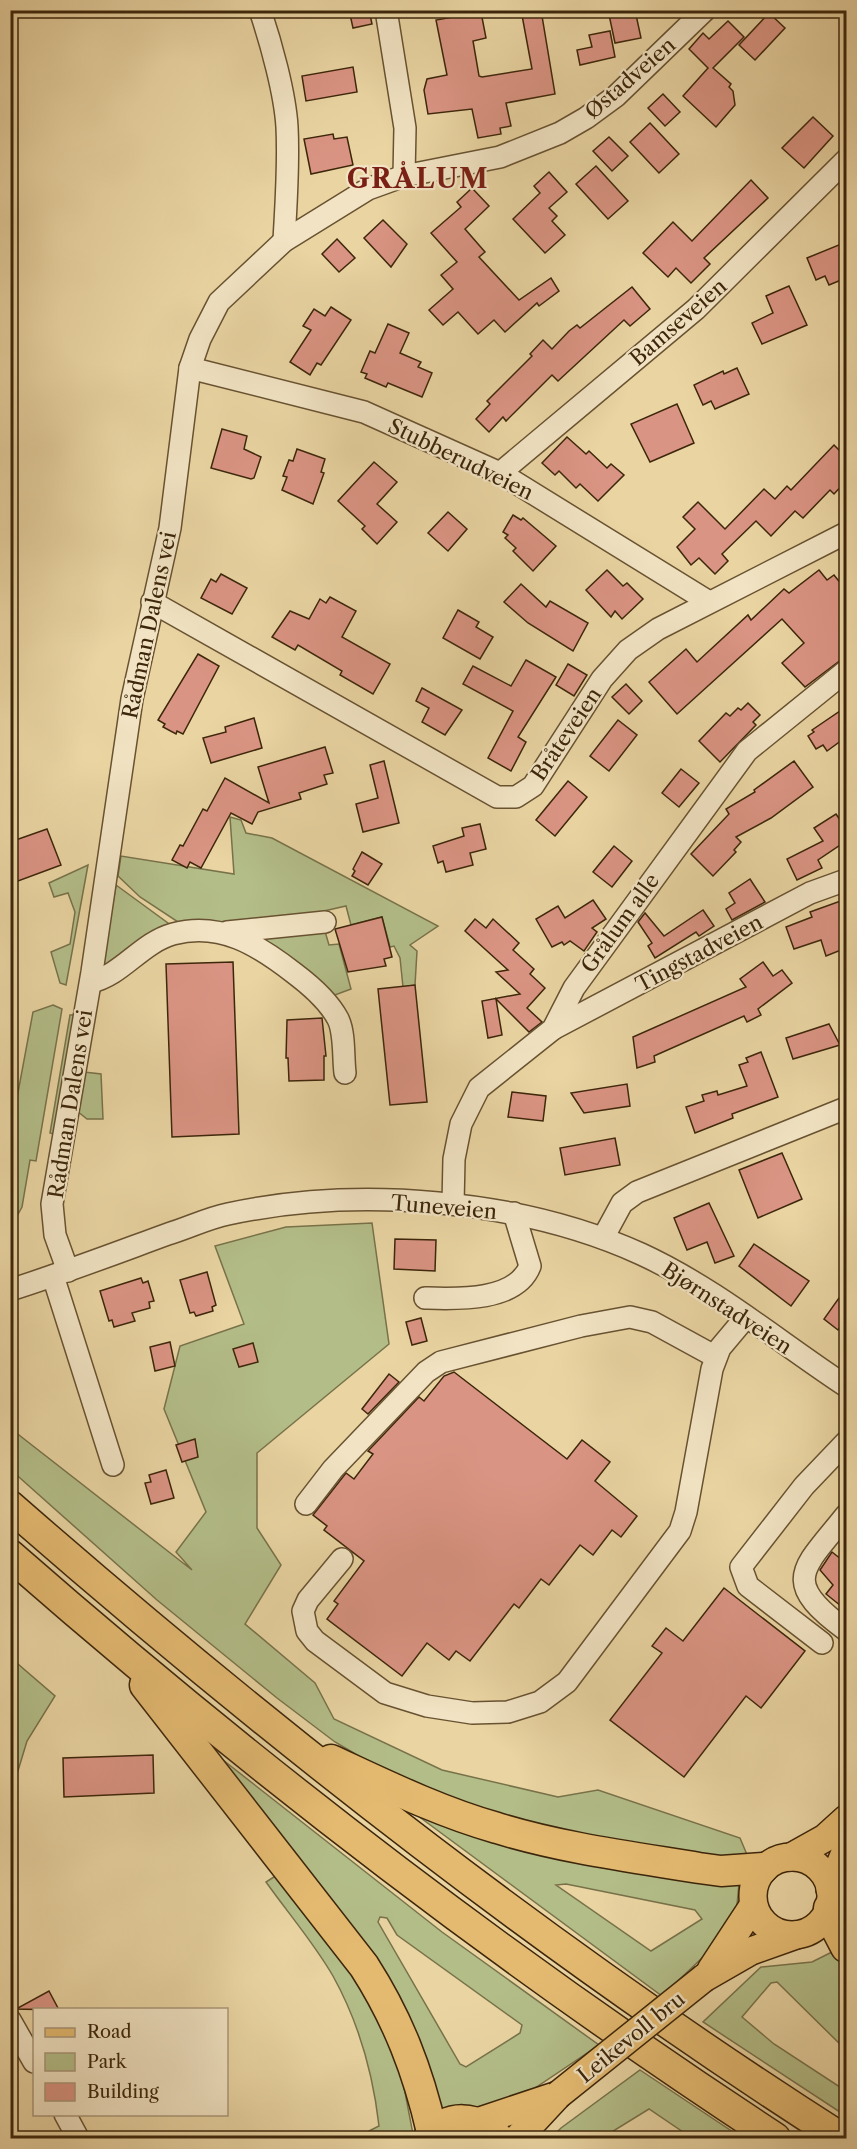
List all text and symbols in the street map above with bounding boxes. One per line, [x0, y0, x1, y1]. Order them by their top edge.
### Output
street label: Østadveien [580, 32, 680, 124]
district label: GRÅLUM [347, 160, 489, 195]
street label: Bamseveien [625, 273, 731, 371]
street label: Stubberudveien [384, 413, 538, 505]
street label: Rådman Dalens vei [117, 529, 181, 721]
street label: Bråteveien [526, 683, 606, 785]
street label: Grålum alle [576, 869, 664, 977]
street label: Tingstadveien [631, 909, 767, 997]
street label: Rådman Dalens vei [43, 1008, 97, 1200]
street label: Tuneveien [390, 1190, 498, 1224]
street label: Bjørnstadveien [657, 1257, 797, 1359]
street label: Leikevoll bru [572, 1986, 690, 2088]
legend [33, 2008, 228, 2116]
text: Road [87, 2021, 132, 2043]
text: Park [87, 2051, 128, 2073]
text: Building [87, 2081, 159, 2103]

